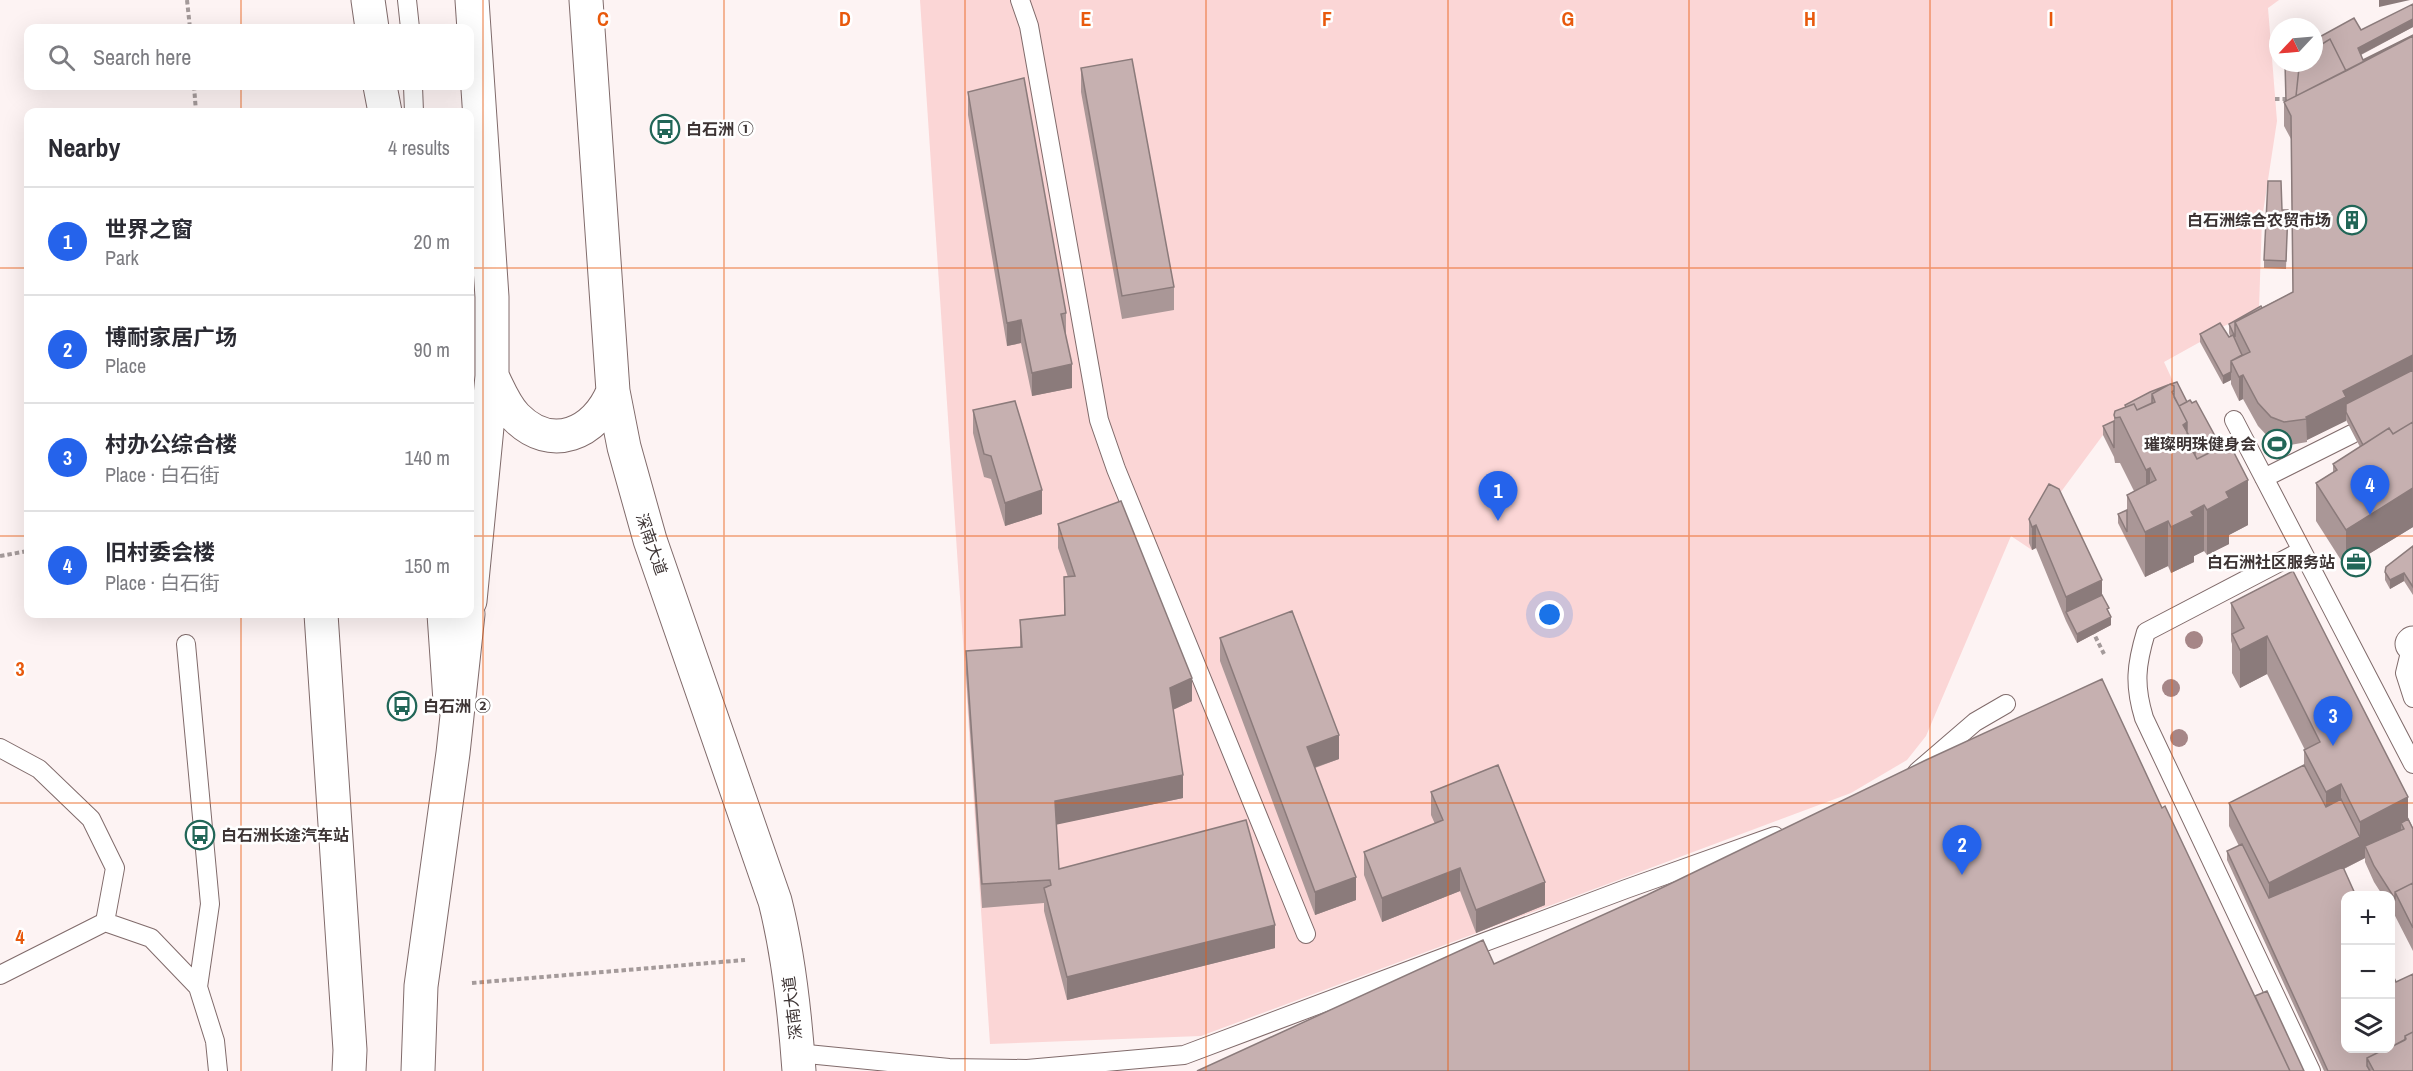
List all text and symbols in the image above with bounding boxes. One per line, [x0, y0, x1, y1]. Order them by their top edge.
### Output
text: C [597, 5, 609, 32]
text: D [839, 5, 851, 32]
text: E [1081, 5, 1092, 32]
text: F [1322, 5, 1332, 32]
text: G [1562, 5, 1574, 32]
text: H [1804, 5, 1816, 32]
text: I [2049, 5, 2053, 32]
north arrow [2269, 18, 2323, 72]
search box [24, 24, 474, 90]
icon: search [45, 41, 78, 74]
text: Search here [93, 42, 191, 72]
bus stop icon: 白石洲 ① [649, 113, 681, 145]
place label: 白石洲 ① [686, 118, 754, 140]
text: Nearby [48, 130, 120, 165]
text: 4 results [388, 134, 450, 161]
building icon: 白石洲综合农贸市场 [2336, 204, 2368, 236]
place label: 白石洲综合农贸市场 [2187, 209, 2331, 231]
text: 世界之窗 [105, 214, 193, 244]
text: 1 [63, 228, 72, 255]
text: 20 m [414, 228, 450, 255]
text: Park [105, 244, 139, 271]
text: 博耐家居广场 [105, 322, 237, 352]
text: 2 [63, 336, 72, 363]
text: 90 m [414, 336, 450, 363]
text: Place [105, 352, 146, 379]
sports icon: 璀璨明珠健身会 [2261, 428, 2293, 460]
text: 村办公综合楼 [105, 429, 237, 459]
place label: 璀璨明珠健身会 [2144, 433, 2256, 455]
text: 3 [63, 444, 72, 471]
text: 140 m [404, 444, 450, 471]
text: Place · 白石街 [105, 461, 220, 488]
pin: 4 [2350, 466, 2390, 515]
pin: 1 [1478, 472, 1518, 521]
street label: 深南大道 [631, 510, 673, 578]
text: 旧村委会楼 [105, 537, 215, 567]
office icon: 白石洲社区服务站 [2340, 546, 2372, 578]
place label: 白石洲社区服务站 [2207, 551, 2335, 573]
text: 4 [63, 552, 72, 579]
text: 150 m [404, 552, 450, 579]
text: Place · 白石街 [105, 569, 220, 596]
your location [1535, 600, 1564, 629]
text: 3 [15, 655, 25, 682]
bus stop icon: 白石洲 ② [386, 690, 418, 722]
place label: 白石洲 ② [423, 695, 491, 717]
pin: 3 [2314, 696, 2352, 746]
bus stop icon: 白石洲长途汽车站 [184, 819, 216, 851]
place label: 白石洲长途汽车站 [221, 824, 349, 846]
pin: 2 [1942, 826, 1982, 875]
map controls [2341, 891, 2395, 1053]
button: + [2341, 891, 2395, 945]
text: 4 [15, 923, 25, 950]
button: − [2341, 945, 2395, 999]
street label: 深南大道 [777, 975, 807, 1041]
button: layers [2341, 999, 2395, 1053]

